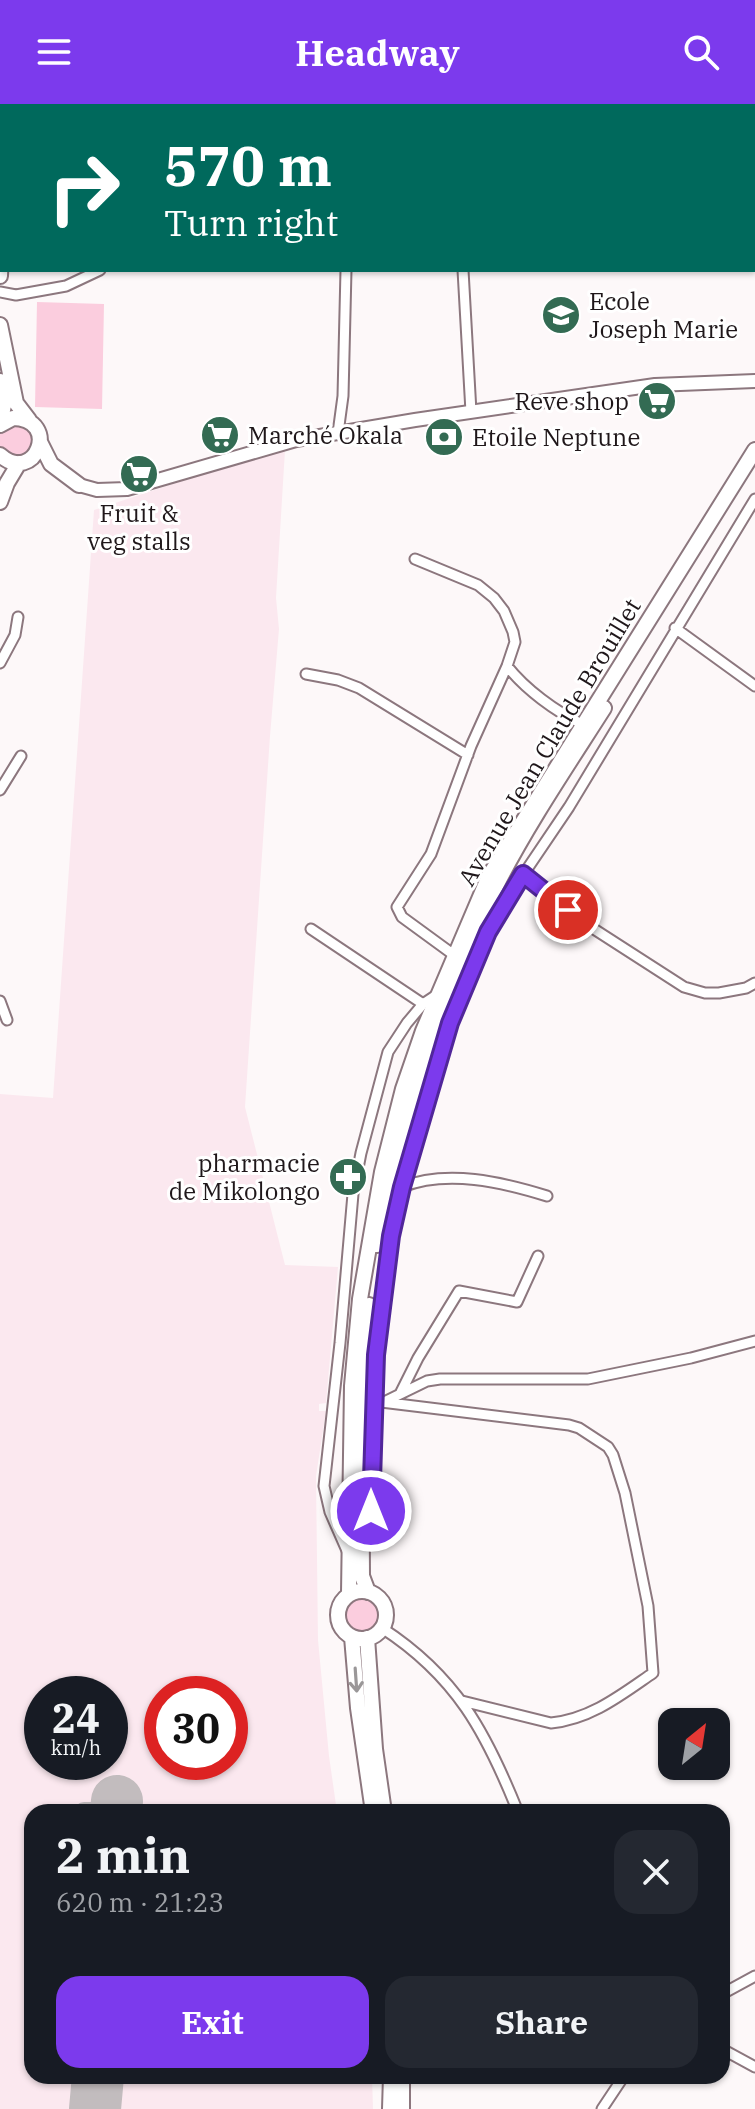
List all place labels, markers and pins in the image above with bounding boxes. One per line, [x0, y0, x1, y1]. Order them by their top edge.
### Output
place label: Ecole Joseph Marie [589, 285, 738, 345]
school or university icon: Ecole Joseph Marie [540, 294, 582, 336]
supermarket icon: Reve shop [636, 380, 678, 422]
place label: Reve shop [514, 385, 629, 417]
supermarket icon: Marché Okala [199, 414, 241, 456]
bank icon: Etoile Neptune [423, 416, 465, 458]
place label: Marché Okala [248, 419, 403, 451]
place label: Etoile Neptune [472, 421, 640, 453]
supermarket icon: Fruit & veg stalls [118, 453, 160, 495]
place label: Fruit & veg stalls [87, 497, 191, 557]
pin [534, 876, 602, 944]
place label: pharmacie de Mikolongo [169, 1147, 320, 1207]
pharmacy icon: pharmacie de Mikolongo [327, 1156, 369, 1198]

